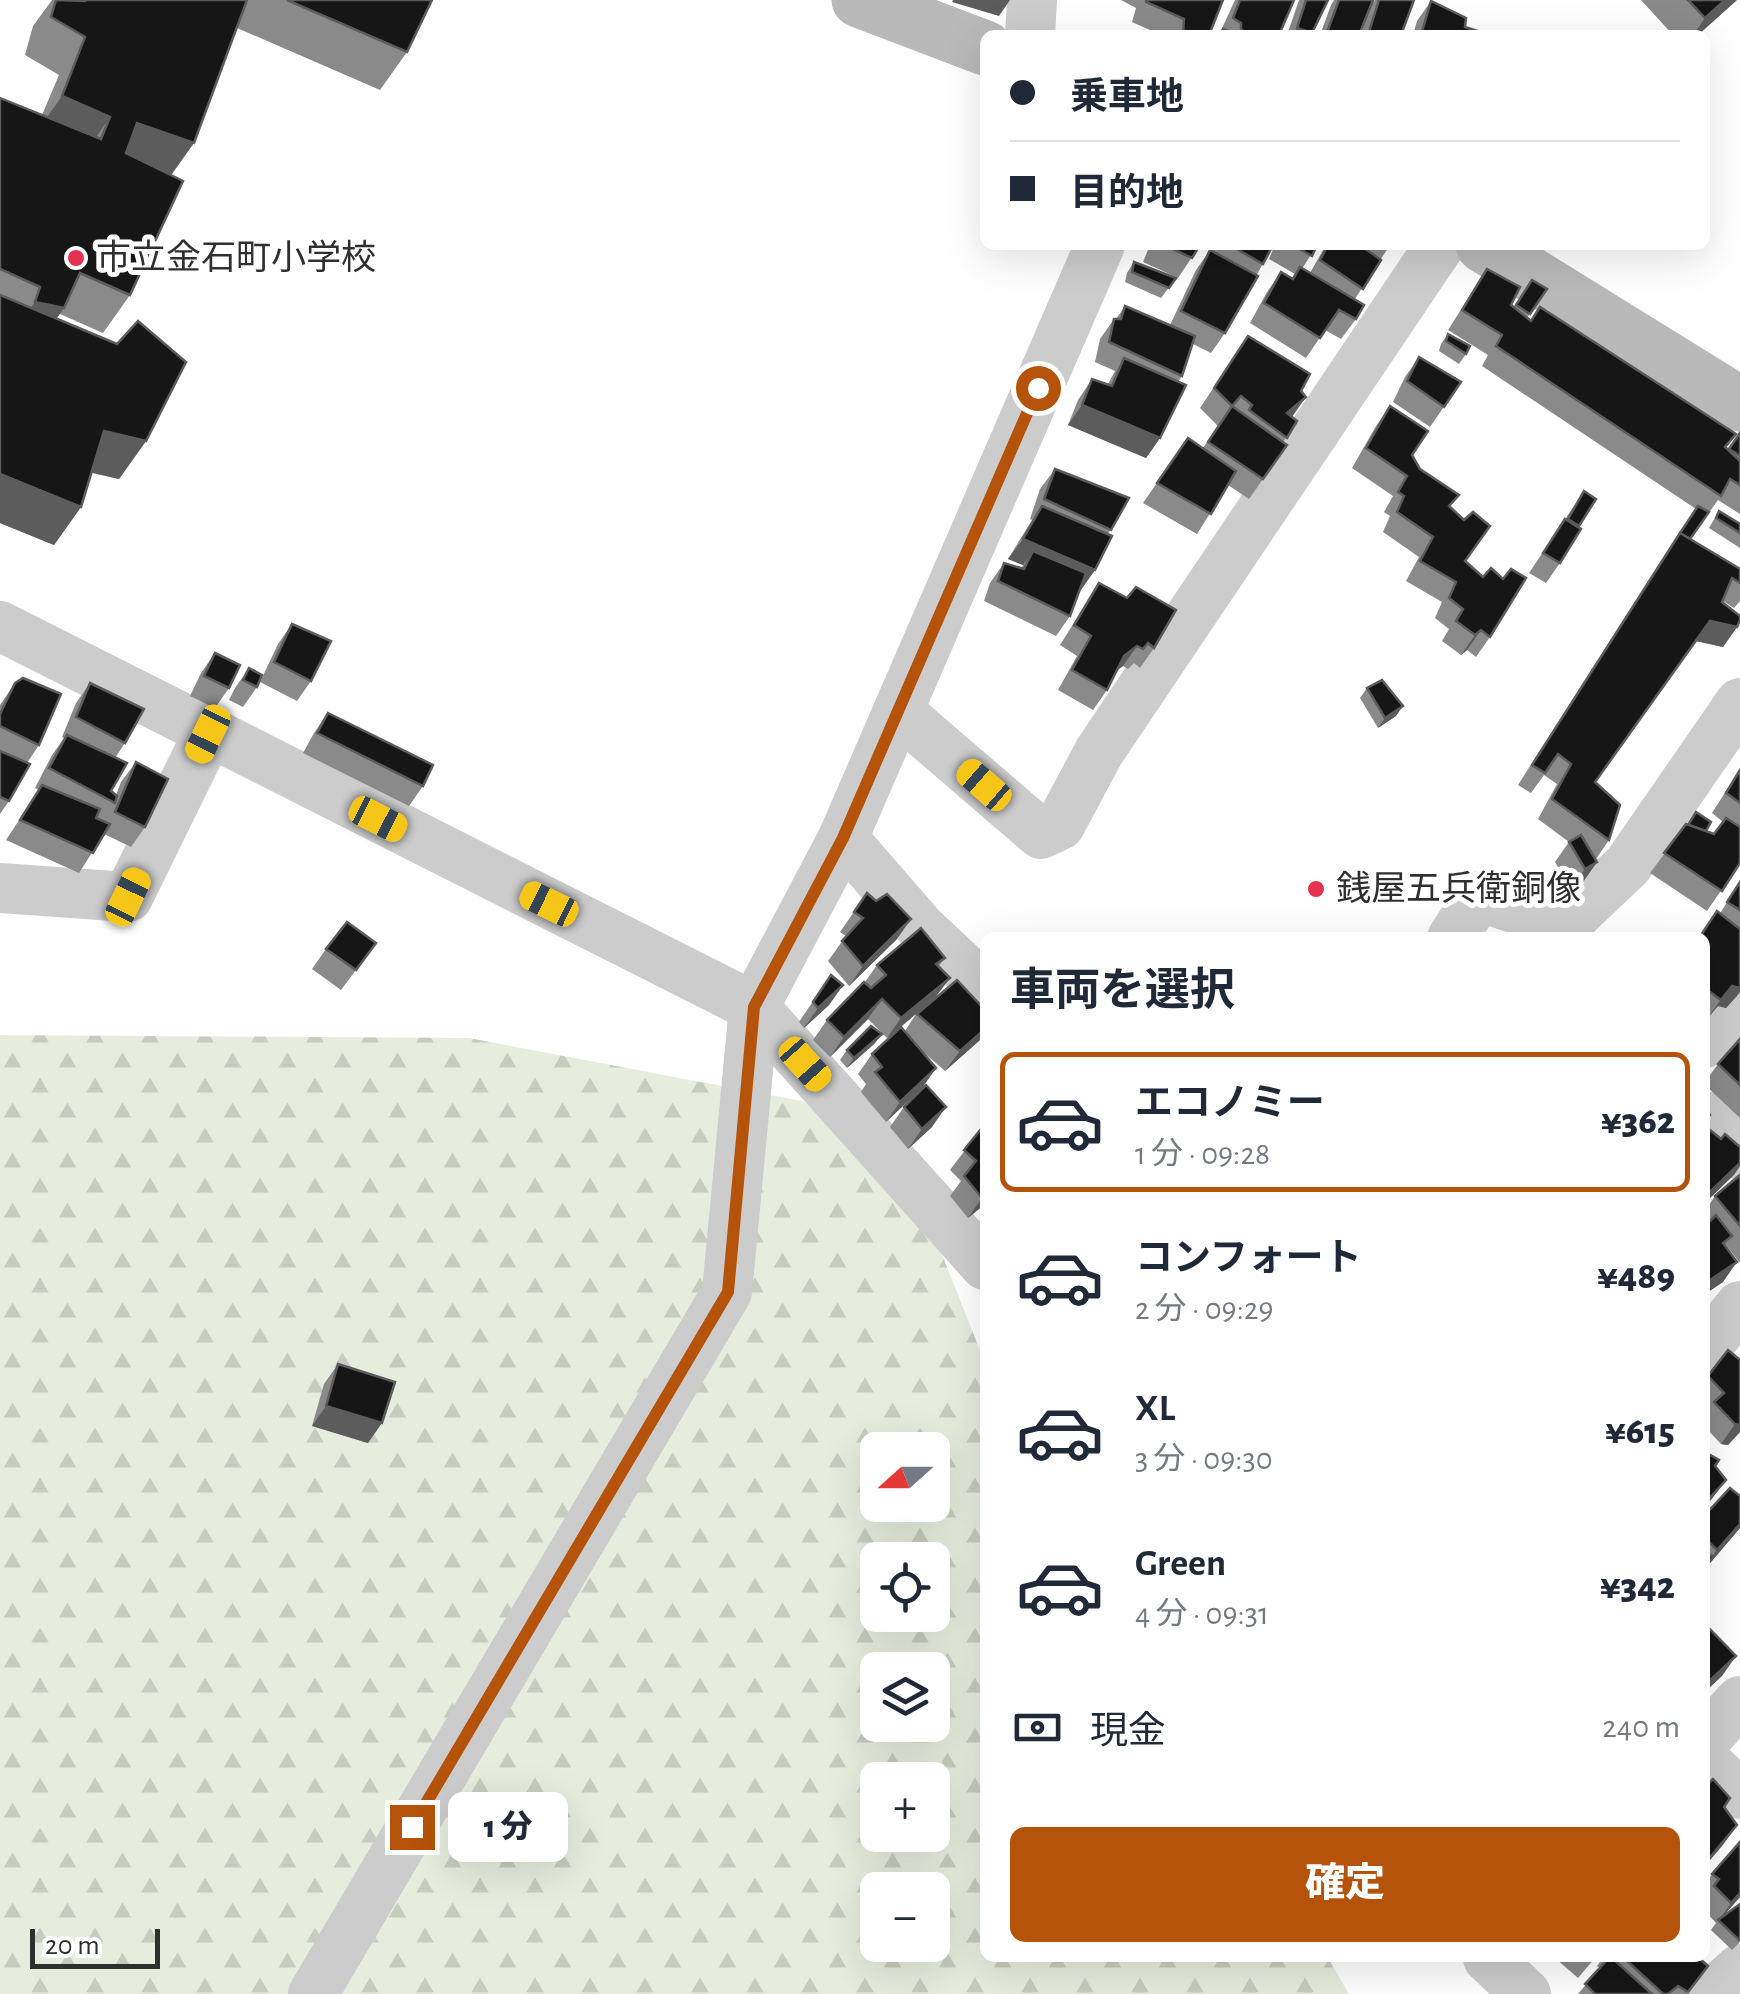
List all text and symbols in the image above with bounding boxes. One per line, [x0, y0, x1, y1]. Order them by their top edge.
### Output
text: 乗車地 [1070, 79, 1184, 117]
text: 目的地 [1070, 175, 1184, 213]
place label: 市立金石町小学校 [96, 239, 376, 276]
marker: 市立金石町小学校 [65, 247, 87, 269]
route start [1016, 366, 1061, 411]
car [181, 700, 235, 768]
car [952, 754, 1016, 816]
car [344, 792, 412, 846]
car [101, 863, 155, 931]
place label: 銭屋五兵衛銅像 [1336, 870, 1581, 907]
car [515, 877, 583, 931]
marker: 銭屋五兵衛銅像 [1305, 878, 1327, 900]
text: 車両を選択 [1010, 969, 1235, 1014]
car [774, 1032, 836, 1096]
icon: car [1015, 1077, 1105, 1167]
text: エコノミー [1135, 1085, 1325, 1123]
text: ¥362 [1601, 1103, 1675, 1141]
text: 1 分 · 09:28 [1135, 1138, 1270, 1170]
icon: car [1015, 1232, 1105, 1322]
text: コンフォート [1135, 1240, 1362, 1278]
text: ¥489 [1597, 1258, 1675, 1296]
text: 2 分 · 09:29 [1135, 1293, 1274, 1325]
icon: car [1015, 1387, 1105, 1477]
text: XL [1135, 1390, 1175, 1428]
text: ¥615 [1605, 1413, 1675, 1451]
north arrow [860, 1432, 950, 1522]
map controls [860, 1432, 950, 1962]
text: 3 分 · 09:30 [1135, 1443, 1273, 1475]
button: locate [860, 1542, 950, 1632]
icon: car [1015, 1542, 1105, 1632]
text: Green [1135, 1545, 1226, 1583]
text: ¥342 [1600, 1568, 1675, 1606]
text: 4 分 · 09:31 [1135, 1598, 1269, 1630]
button: layers [860, 1652, 950, 1742]
icon: cash [1010, 1700, 1065, 1755]
text: 240 m [1602, 1711, 1680, 1743]
text: 現金 [1090, 1713, 1166, 1751]
button: + [860, 1762, 950, 1852]
callout: 1 分 [447, 1792, 567, 1862]
route end [390, 1805, 435, 1850]
text: 1 分 [484, 1811, 532, 1843]
button: 確定 [1010, 1827, 1680, 1942]
button: − [860, 1872, 950, 1962]
scale bar [30, 1924, 160, 1968]
text: 20 m [45, 1932, 100, 1960]

